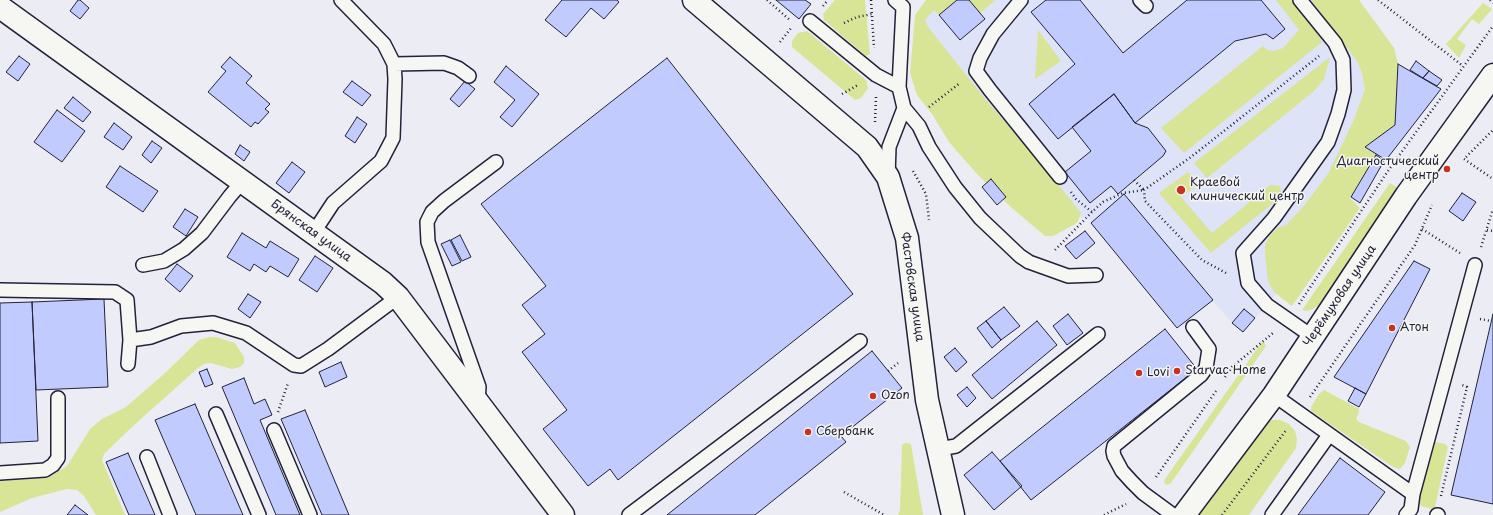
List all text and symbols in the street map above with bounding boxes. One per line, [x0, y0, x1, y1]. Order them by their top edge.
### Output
place label: Диагностический центр [1337, 155, 1439, 183]
marker: Диагностический центр [1442, 164, 1452, 174]
place label: Краевой клинический центр [1190, 176, 1304, 204]
marker: Краевой клинический центр [1175, 184, 1187, 196]
street label: Брянская улица [268, 197, 354, 265]
street label: Фастовская улица [897, 231, 927, 343]
street label: Черёмуховая улица [1301, 242, 1379, 350]
place label: Атон [1400, 321, 1429, 335]
marker: Атон [1387, 323, 1397, 333]
place label: Starvac Home [1185, 364, 1266, 378]
place label: Lovi [1147, 366, 1169, 380]
marker: Starvac Home [1172, 366, 1182, 376]
marker: Lovi [1134, 368, 1144, 378]
place label: Ozon [881, 389, 910, 403]
marker: Ozon [868, 391, 878, 401]
place label: Сбербанк [816, 425, 874, 439]
marker: Сбербанк [803, 427, 813, 437]

